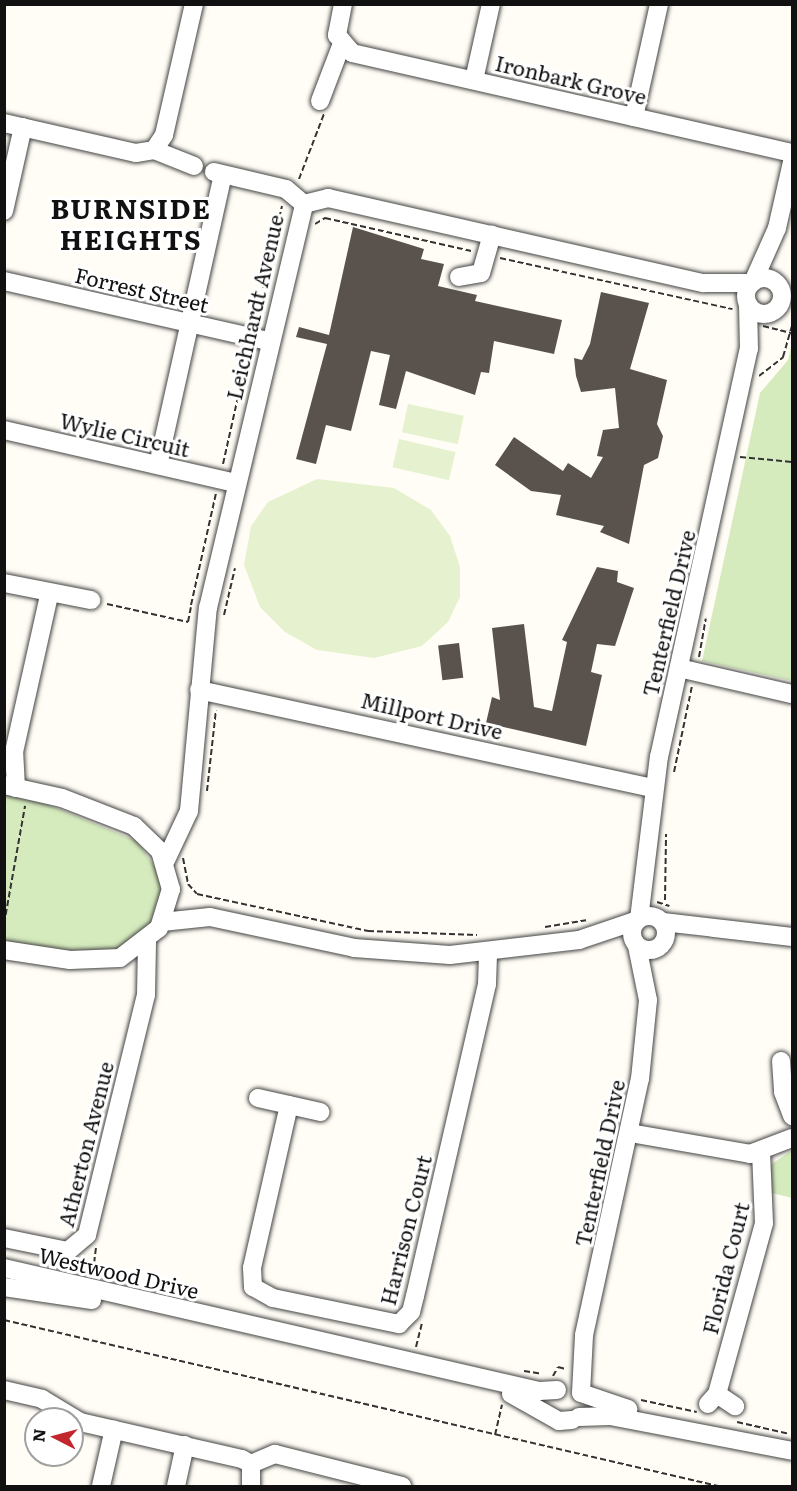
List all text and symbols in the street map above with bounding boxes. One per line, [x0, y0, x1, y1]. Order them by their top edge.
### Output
street label: Ironbark Grove [493, 49, 649, 109]
district label: BURNSIDE HEIGHTS [51, 191, 211, 254]
street label: Leichhardt Avenue [220, 212, 288, 402]
street label: Forrest Street [73, 261, 211, 317]
street label: Wylie Circuit [57, 407, 193, 461]
street label: Tenterfield Drive [637, 527, 699, 699]
street label: Millport Drive [359, 686, 505, 744]
street label: Atherton Avenue [52, 1059, 118, 1229]
street label: Tenterfield Drive [569, 1077, 629, 1249]
street label: Harrison Court [374, 1152, 436, 1308]
street label: Florida Court [696, 1199, 754, 1337]
street label: Westwood Drive [36, 1241, 202, 1303]
north arrow [24, 1407, 84, 1467]
text: N [25, 1427, 51, 1443]

